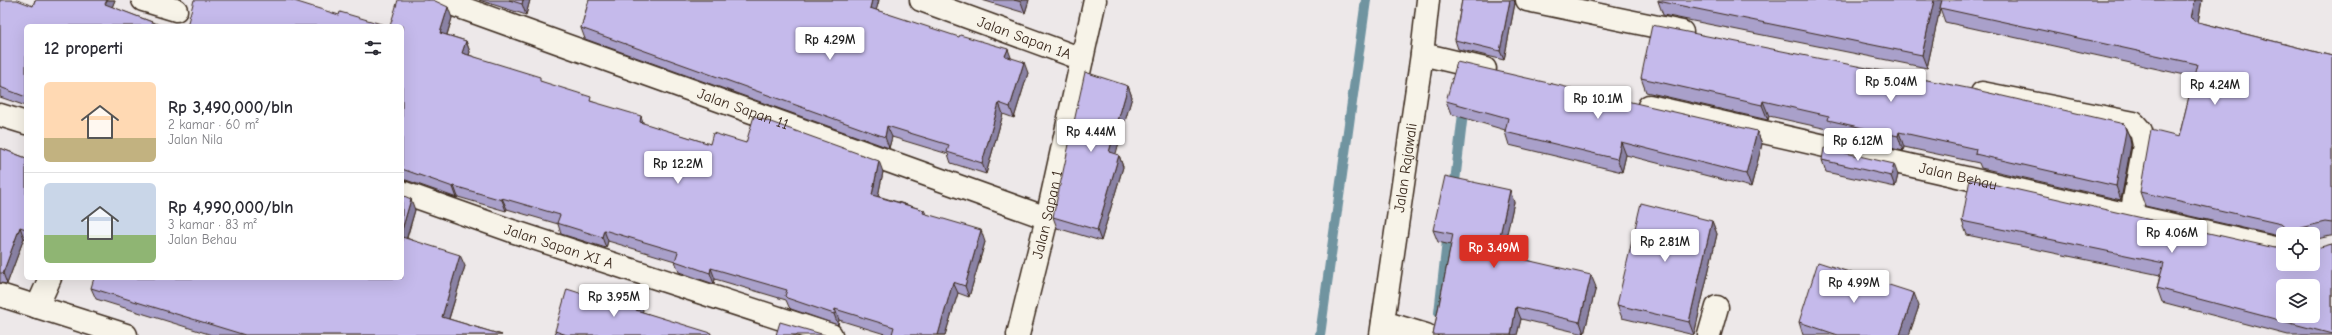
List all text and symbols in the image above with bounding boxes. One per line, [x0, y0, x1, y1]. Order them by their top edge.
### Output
street label: Jalan Sapan 1A [975, 12, 1074, 63]
pin: Rp 4.29M [789, 27, 871, 61]
text: Rp 4.29M [804, 32, 856, 47]
icon: filters [362, 37, 384, 59]
text: 12 properti [44, 39, 123, 58]
pin: Rp 5.04M [1850, 69, 1932, 103]
pin: Rp 4.24M [2174, 72, 2256, 106]
text: Rp 5.04M [1865, 74, 1917, 89]
text: Rp 4.24M [2190, 77, 2240, 92]
street label: Jalan Sapan 11 [695, 84, 791, 134]
pin: Rp 10.1M [1557, 86, 1639, 120]
text: Rp 10.1M [1573, 91, 1623, 106]
icon: home [76, 98, 124, 146]
text: Rp 3,490,000/bln [168, 98, 293, 117]
text: 2 kamar · 60 m² [168, 117, 259, 132]
pin: Rp 4.44M [1050, 119, 1132, 153]
street label: Jalan Rajawali [1390, 122, 1421, 214]
text: Rp 4.44M [1066, 124, 1116, 139]
pin: Rp 6.12M [1817, 128, 1899, 162]
text: Jalan Nila [168, 132, 223, 147]
text: Rp 6.12M [1833, 133, 1883, 148]
pin: Rp 12.2M [637, 151, 719, 185]
text: Rp 12.2M [653, 156, 703, 171]
street label: Jalan Behau [1917, 159, 1999, 194]
street label: Jalan Sapan 1 [1028, 169, 1066, 260]
text: Rp 4,990,000/bln [168, 198, 294, 217]
icon: home [76, 199, 124, 247]
text: 3 kamar · 83 m² [168, 217, 257, 232]
street label: Jalan Sapan XI A [502, 220, 616, 273]
pin: Rp 4.06M [2131, 220, 2213, 254]
text: Rp 4.06M [2146, 225, 2198, 240]
map controls [2276, 227, 2320, 323]
button: locate [2276, 227, 2320, 271]
pin: Rp 2.81M [1624, 229, 1706, 263]
text: Jalan Behau [168, 232, 237, 247]
text: Rp 2.81M [1640, 234, 1690, 249]
pin: Rp 3.49M [1453, 235, 1535, 269]
text: Rp 3.49M [1468, 240, 1520, 255]
pin: Rp 4.99M [1813, 270, 1895, 304]
text: Rp 4.99M [1828, 275, 1880, 290]
button: layers [2276, 279, 2320, 323]
pin: Rp 3.95M [573, 284, 655, 318]
text: Rp 3.95M [588, 289, 640, 304]

